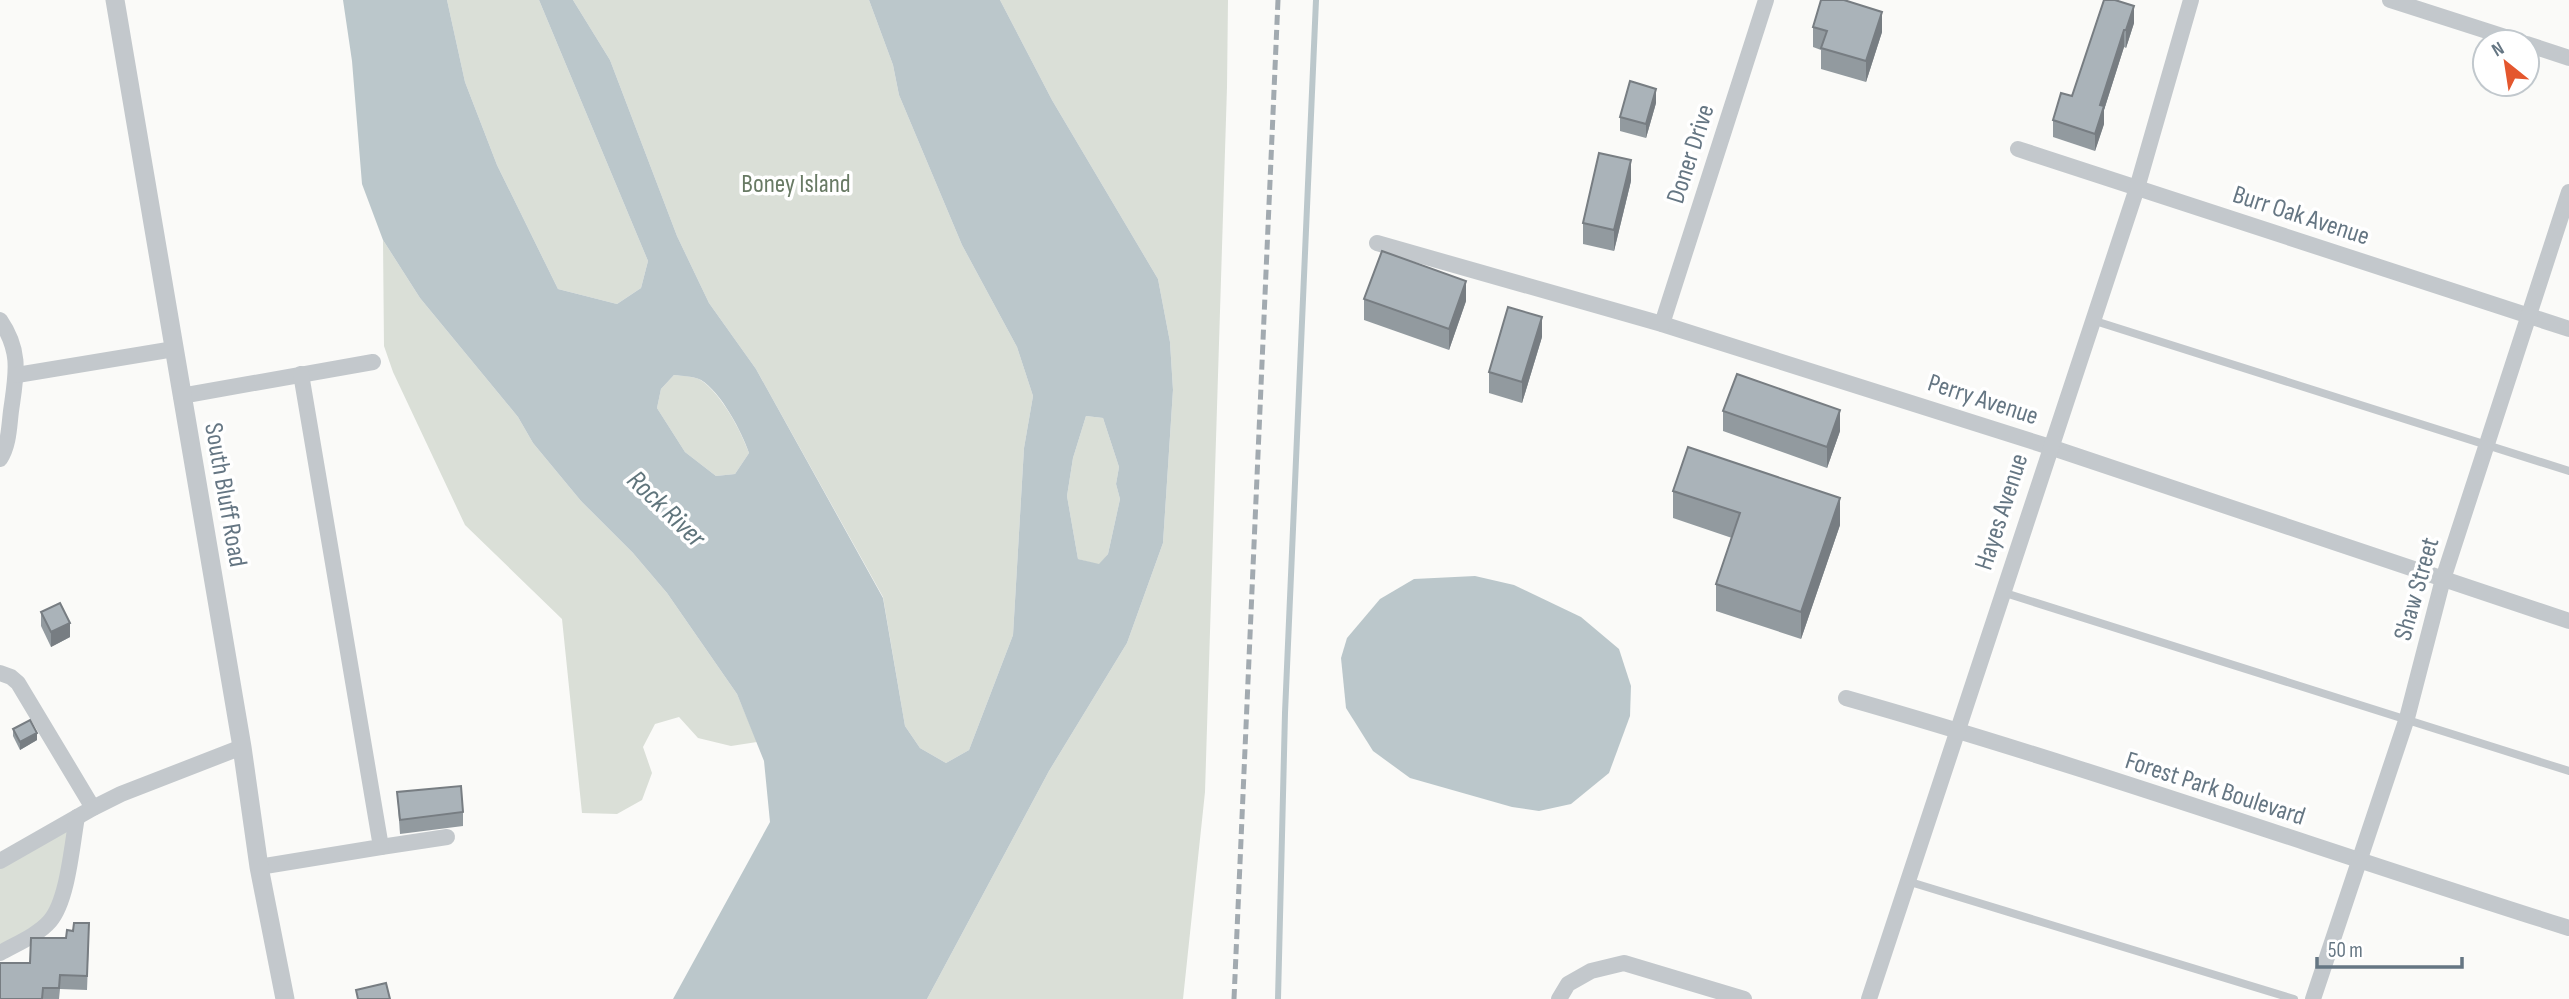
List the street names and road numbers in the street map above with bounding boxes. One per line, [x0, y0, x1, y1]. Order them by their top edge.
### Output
street label: Doner Drive [1660, 101, 1722, 207]
street label: Burr Oak Avenue [2229, 179, 2373, 253]
street label: Perry Avenue [1924, 368, 2042, 432]
street label: South Bluff Road [197, 421, 253, 569]
street label: Hayes Avenue [1969, 450, 2035, 574]
street label: Shaw Street [2388, 534, 2446, 644]
street label: Forest Park Boulevard [2121, 745, 2309, 833]

